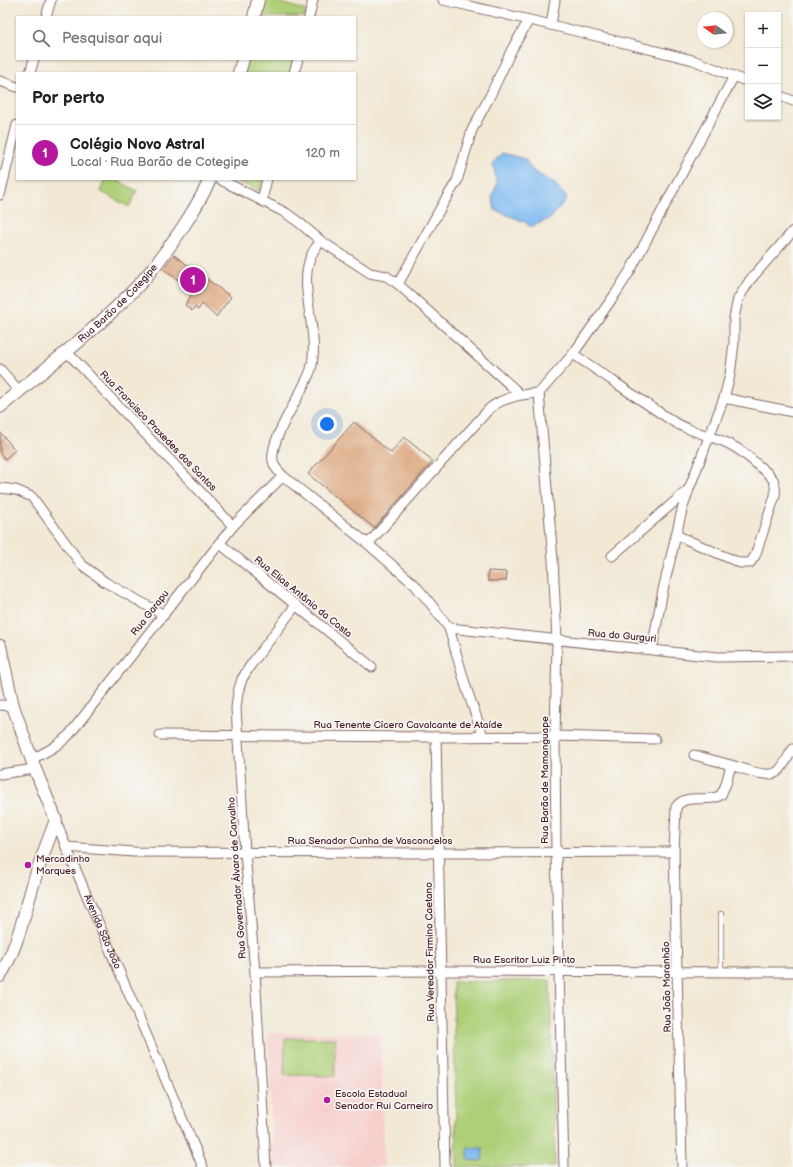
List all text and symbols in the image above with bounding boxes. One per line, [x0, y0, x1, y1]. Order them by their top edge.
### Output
north arrow [697, 12, 733, 48]
map controls [745, 12, 781, 120]
button: + [745, 12, 781, 48]
search box [16, 16, 356, 60]
icon: search [30, 27, 52, 49]
text: Pesquisar aqui [62, 29, 162, 48]
button: − [745, 48, 781, 84]
button: layers [745, 84, 781, 120]
text: Por perto [32, 88, 105, 108]
text: Colégio Novo Astral [70, 135, 205, 154]
text: 1 [42, 145, 48, 161]
text: 120 m [305, 145, 340, 161]
text: Local · Rua Barão de Cotegipe [70, 154, 249, 170]
street label: Rua Barão de Cotegipe [76, 262, 160, 345]
pin: 1 [180, 265, 206, 295]
street label: Rua Francisco Praxedes dos Santos [97, 368, 219, 494]
your location [317, 414, 337, 434]
street label: Rua Elias Antônio da Costa [252, 554, 355, 640]
street label: Rua Garapu [128, 588, 172, 638]
street label: Rua do Gurguri [587, 627, 657, 645]
street label: Rua Barão de Mamanguape [539, 716, 551, 844]
street label: Rua Tenente Cícero Cavalcante de Ataíde [314, 719, 503, 731]
street label: Rua Governador Álvaro de Carvalho [225, 796, 249, 959]
street label: Rua Senador Cunha de Vasconcelos [288, 835, 452, 847]
place label: Mercadinho Marques [36, 853, 90, 877]
marker: Mercadinho Marques [23, 860, 33, 870]
street label: Rua Vereador Firmino Caetano [423, 882, 437, 1022]
street label: Avenida São João [81, 893, 124, 971]
street label: Rua João Maranhão [660, 941, 674, 1033]
street label: Rua Escritor Luiz Pinto [473, 954, 576, 966]
place label: Escola Estadual Senador Rui Carneiro [335, 1088, 433, 1112]
marker: Escola Estadual Senador Rui Carneiro [322, 1095, 332, 1105]

